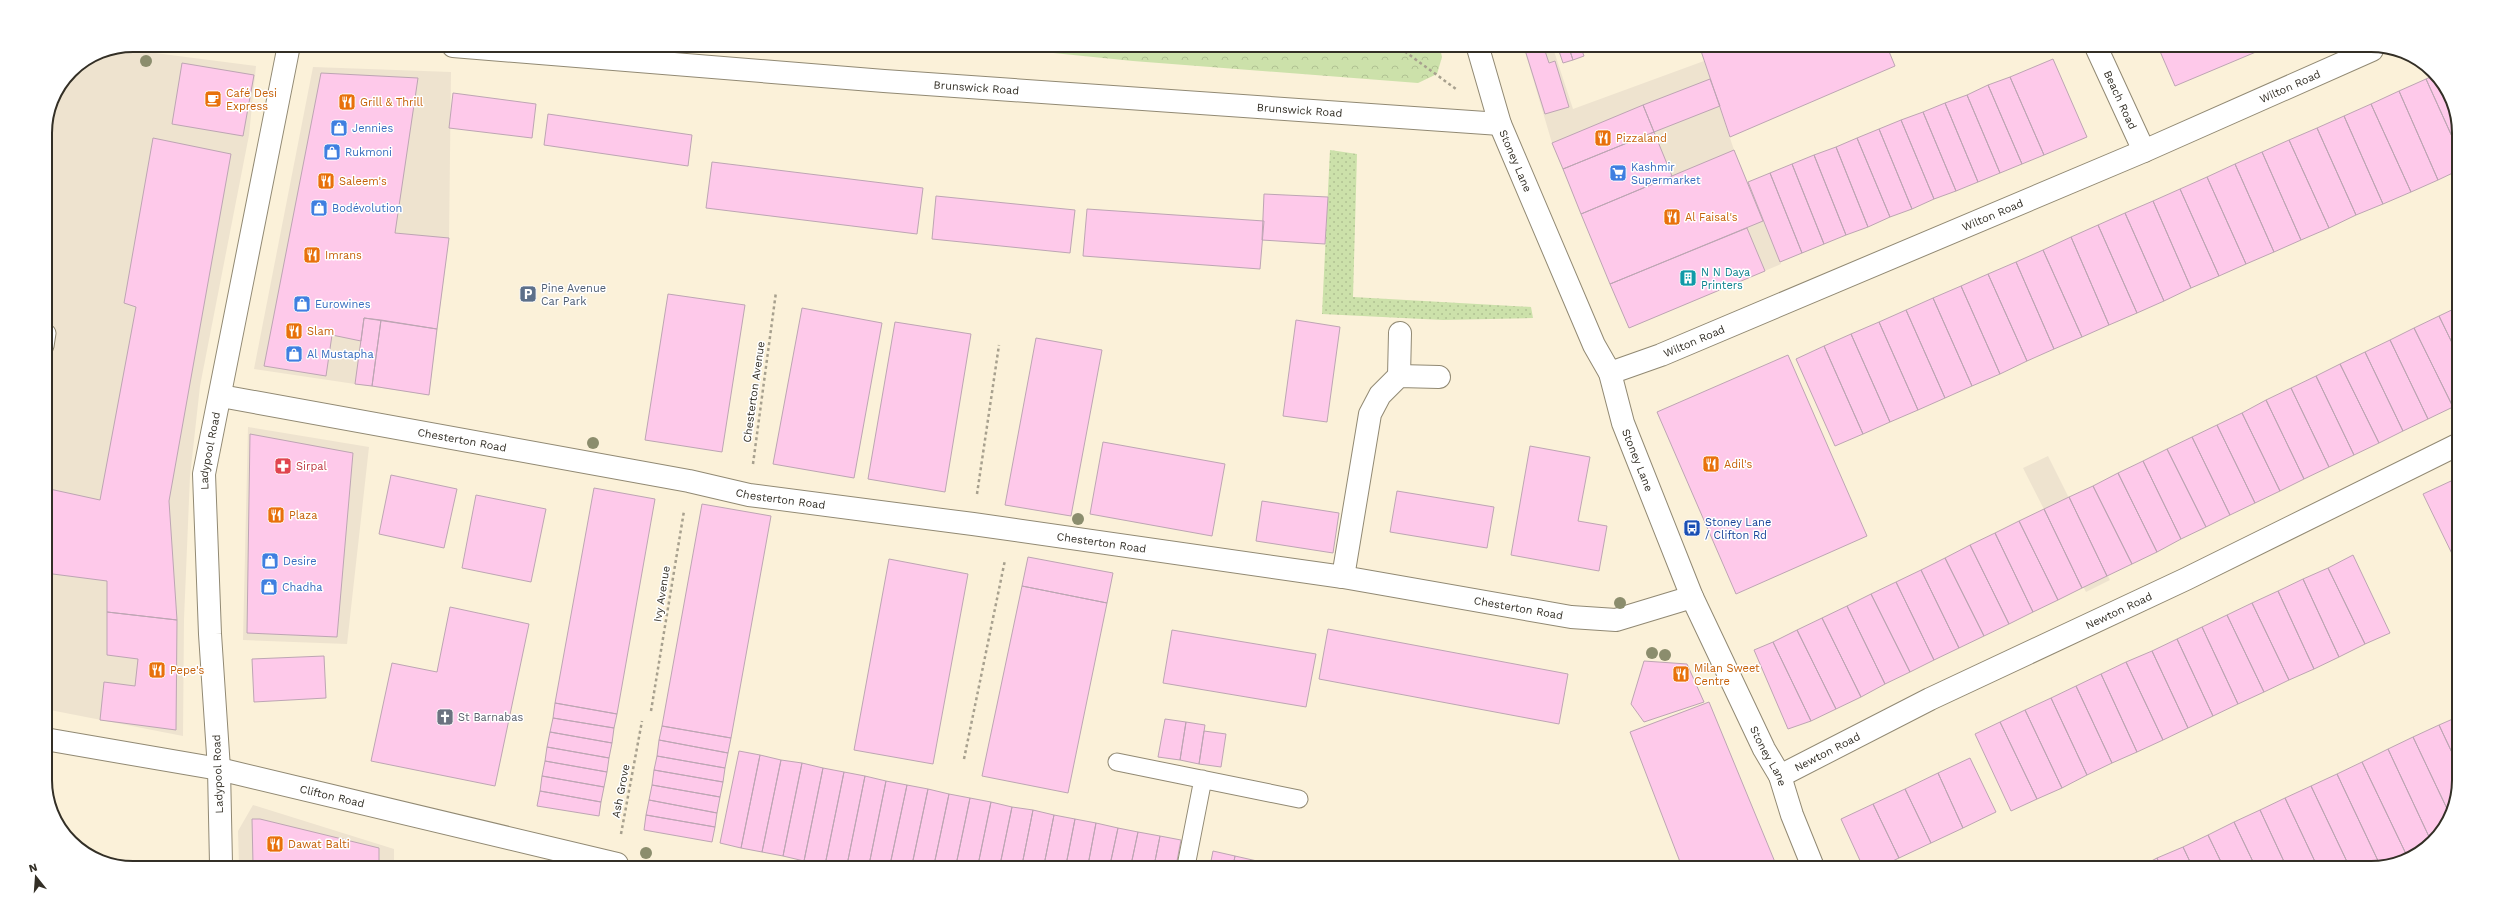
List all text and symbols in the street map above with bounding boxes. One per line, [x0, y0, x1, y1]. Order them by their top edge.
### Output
street label: Wilton Road [2257, 67, 2322, 106]
street label: Beach Road [2101, 68, 2140, 131]
street label: Brunswick Road [933, 78, 1020, 97]
place label: Café Desi Express [226, 87, 277, 113]
cafe icon: Café Desi Express [203, 89, 223, 109]
restaurant icon: Grill & Thrill [337, 92, 357, 112]
place label: Grill & Thrill [360, 96, 424, 109]
street label: Brunswick Road [1256, 101, 1343, 119]
shop icon: Jennies [329, 118, 349, 138]
place label: Jennies [352, 122, 393, 135]
street label: Stoney Lane [1497, 128, 1535, 194]
restaurant icon: Pizzaland [1593, 128, 1613, 148]
place label: Pizzaland [1616, 132, 1667, 145]
shop icon: Rukmoni [322, 142, 342, 162]
place label: Rukmoni [345, 146, 392, 159]
place label: Kashmir Supermarket [1631, 161, 1701, 187]
supermarket icon: Kashmir Supermarket [1608, 163, 1628, 183]
restaurant icon: Saleem's [316, 171, 336, 191]
place label: Saleem's [339, 175, 387, 188]
street label: Wilton Road [1960, 196, 2025, 234]
shop icon: Bodévolution [309, 198, 329, 218]
place label: Bodévolution [332, 202, 402, 215]
restaurant icon: Al Faisal's [1662, 207, 1682, 227]
place label: Al Faisal's [1685, 211, 1738, 224]
restaurant icon: Imrans [302, 245, 322, 265]
place label: Imrans [325, 249, 362, 262]
place label: N N Daya Printers [1701, 266, 1750, 292]
building icon: N N Daya Printers [1678, 268, 1698, 288]
place label: Pine Avenue Car Park [541, 282, 606, 308]
parking icon: Pine Avenue Car Park [518, 284, 538, 304]
shop icon: Eurowines [292, 294, 312, 314]
place label: Eurowines [315, 298, 371, 311]
restaurant icon: Slam [284, 321, 304, 341]
street label: Wilton Road [1661, 322, 1727, 360]
place label: Slam [307, 325, 334, 338]
street label: Chesterton Avenue [740, 341, 768, 443]
shop icon: Al Mustapha [284, 344, 304, 364]
place label: Al Mustapha [307, 348, 374, 361]
street label: Ladypool Road [197, 411, 223, 490]
street label: Chesterton Road [416, 425, 508, 454]
street label: Stoney Lane [1619, 427, 1656, 493]
restaurant icon: Adil's [1701, 454, 1721, 474]
pharmacy icon: Sirpal [273, 456, 293, 476]
place label: Adil's [1724, 458, 1753, 471]
place label: Sirpal [296, 460, 328, 473]
street label: Chesterton Road [734, 486, 826, 511]
restaurant icon: Plaza [266, 505, 286, 525]
place label: Plaza [289, 509, 317, 522]
place label: Stoney Lane / Clifton Rd [1705, 516, 1771, 542]
bus stop icon: Stoney Lane / Clifton Rd [1682, 518, 1702, 538]
street label: Chesterton Road [1056, 530, 1147, 555]
shop icon: Desire [260, 551, 280, 571]
place label: Desire [283, 555, 317, 568]
street label: Ivy Avenue [651, 565, 673, 623]
shop icon: Chadha [259, 577, 279, 597]
place label: Chadha [282, 581, 323, 594]
street label: Newton Road [2083, 589, 2154, 632]
street label: Chesterton Road [1473, 594, 1564, 622]
restaurant icon: Pepe's [147, 660, 167, 680]
place label: Milan Sweet Centre [1694, 662, 1760, 688]
place label: Pepe's [170, 664, 204, 677]
restaurant icon: Milan Sweet Centre [1671, 664, 1691, 684]
church icon: St Barnabas [435, 707, 455, 727]
place label: St Barnabas [458, 711, 523, 724]
street label: Stoney Lane [1748, 724, 1789, 788]
street label: Newton Road [1792, 730, 1862, 774]
street label: Ladypool Road [210, 734, 226, 814]
street label: Ash Grove [609, 763, 633, 819]
street label: Clifton Road [298, 782, 366, 810]
restaurant icon: Dawat Balti [265, 834, 285, 854]
place label: Dawat Balti [288, 838, 350, 851]
north arrow [16, 857, 56, 897]
text: N [27, 861, 39, 875]

